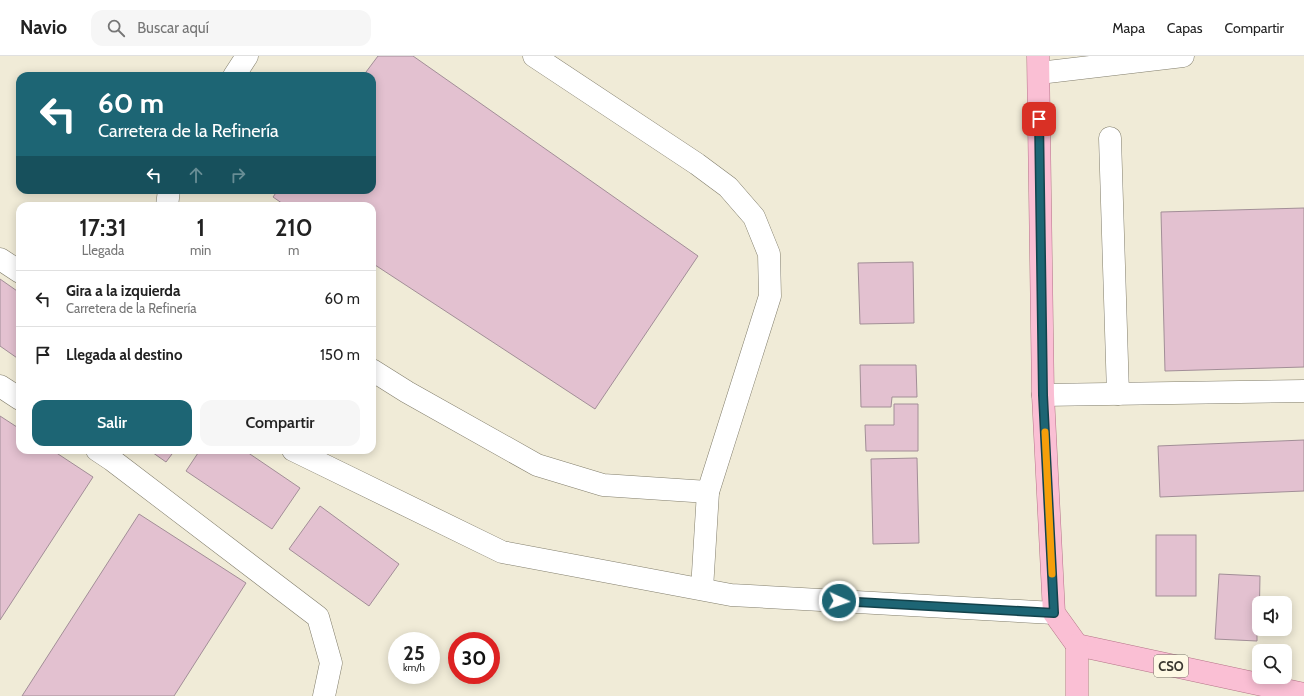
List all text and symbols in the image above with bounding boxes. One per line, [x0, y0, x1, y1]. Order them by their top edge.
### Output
search box [91, 10, 371, 46]
text: Navio [20, 16, 67, 39]
icon: search [105, 17, 127, 39]
text: Buscar aquí [137, 19, 209, 37]
text: Mapa [1112, 19, 1145, 37]
text: Capas [1167, 19, 1203, 37]
text: Compartir [1225, 19, 1284, 37]
text: 60 m [98, 86, 164, 120]
icon: left [32, 88, 84, 140]
pin [1022, 102, 1056, 136]
icon: arrive [1028, 108, 1050, 130]
text: Carretera de la Refinería [98, 120, 279, 142]
icon: left [143, 164, 165, 186]
icon: ahead [185, 164, 207, 186]
icon: right [227, 164, 249, 186]
text: 17:31 [79, 213, 127, 242]
text: 1 [196, 213, 205, 242]
text: 210 [275, 213, 313, 242]
text: Llegada [82, 242, 124, 258]
text: min [190, 242, 211, 258]
text: m [288, 242, 299, 258]
text: Gira a la izquierda [66, 282, 180, 300]
icon: left [32, 288, 54, 310]
text: 60 m [324, 290, 360, 308]
text: Carretera de la Refinería [66, 300, 196, 316]
icon: arrive [32, 344, 54, 366]
text: Llegada al destino [66, 346, 182, 364]
text: 150 m [320, 346, 360, 364]
button: Salir [32, 400, 192, 446]
button: Compartir [200, 400, 360, 446]
position arrow [818, 580, 860, 622]
map controls [1252, 596, 1292, 684]
button: sound [1252, 596, 1292, 636]
speed limit sign: 30 [448, 632, 500, 684]
text: 25 [403, 641, 425, 665]
button: search [1252, 644, 1292, 684]
road number: CSO [1154, 655, 1188, 677]
text: km/h [403, 661, 425, 674]

